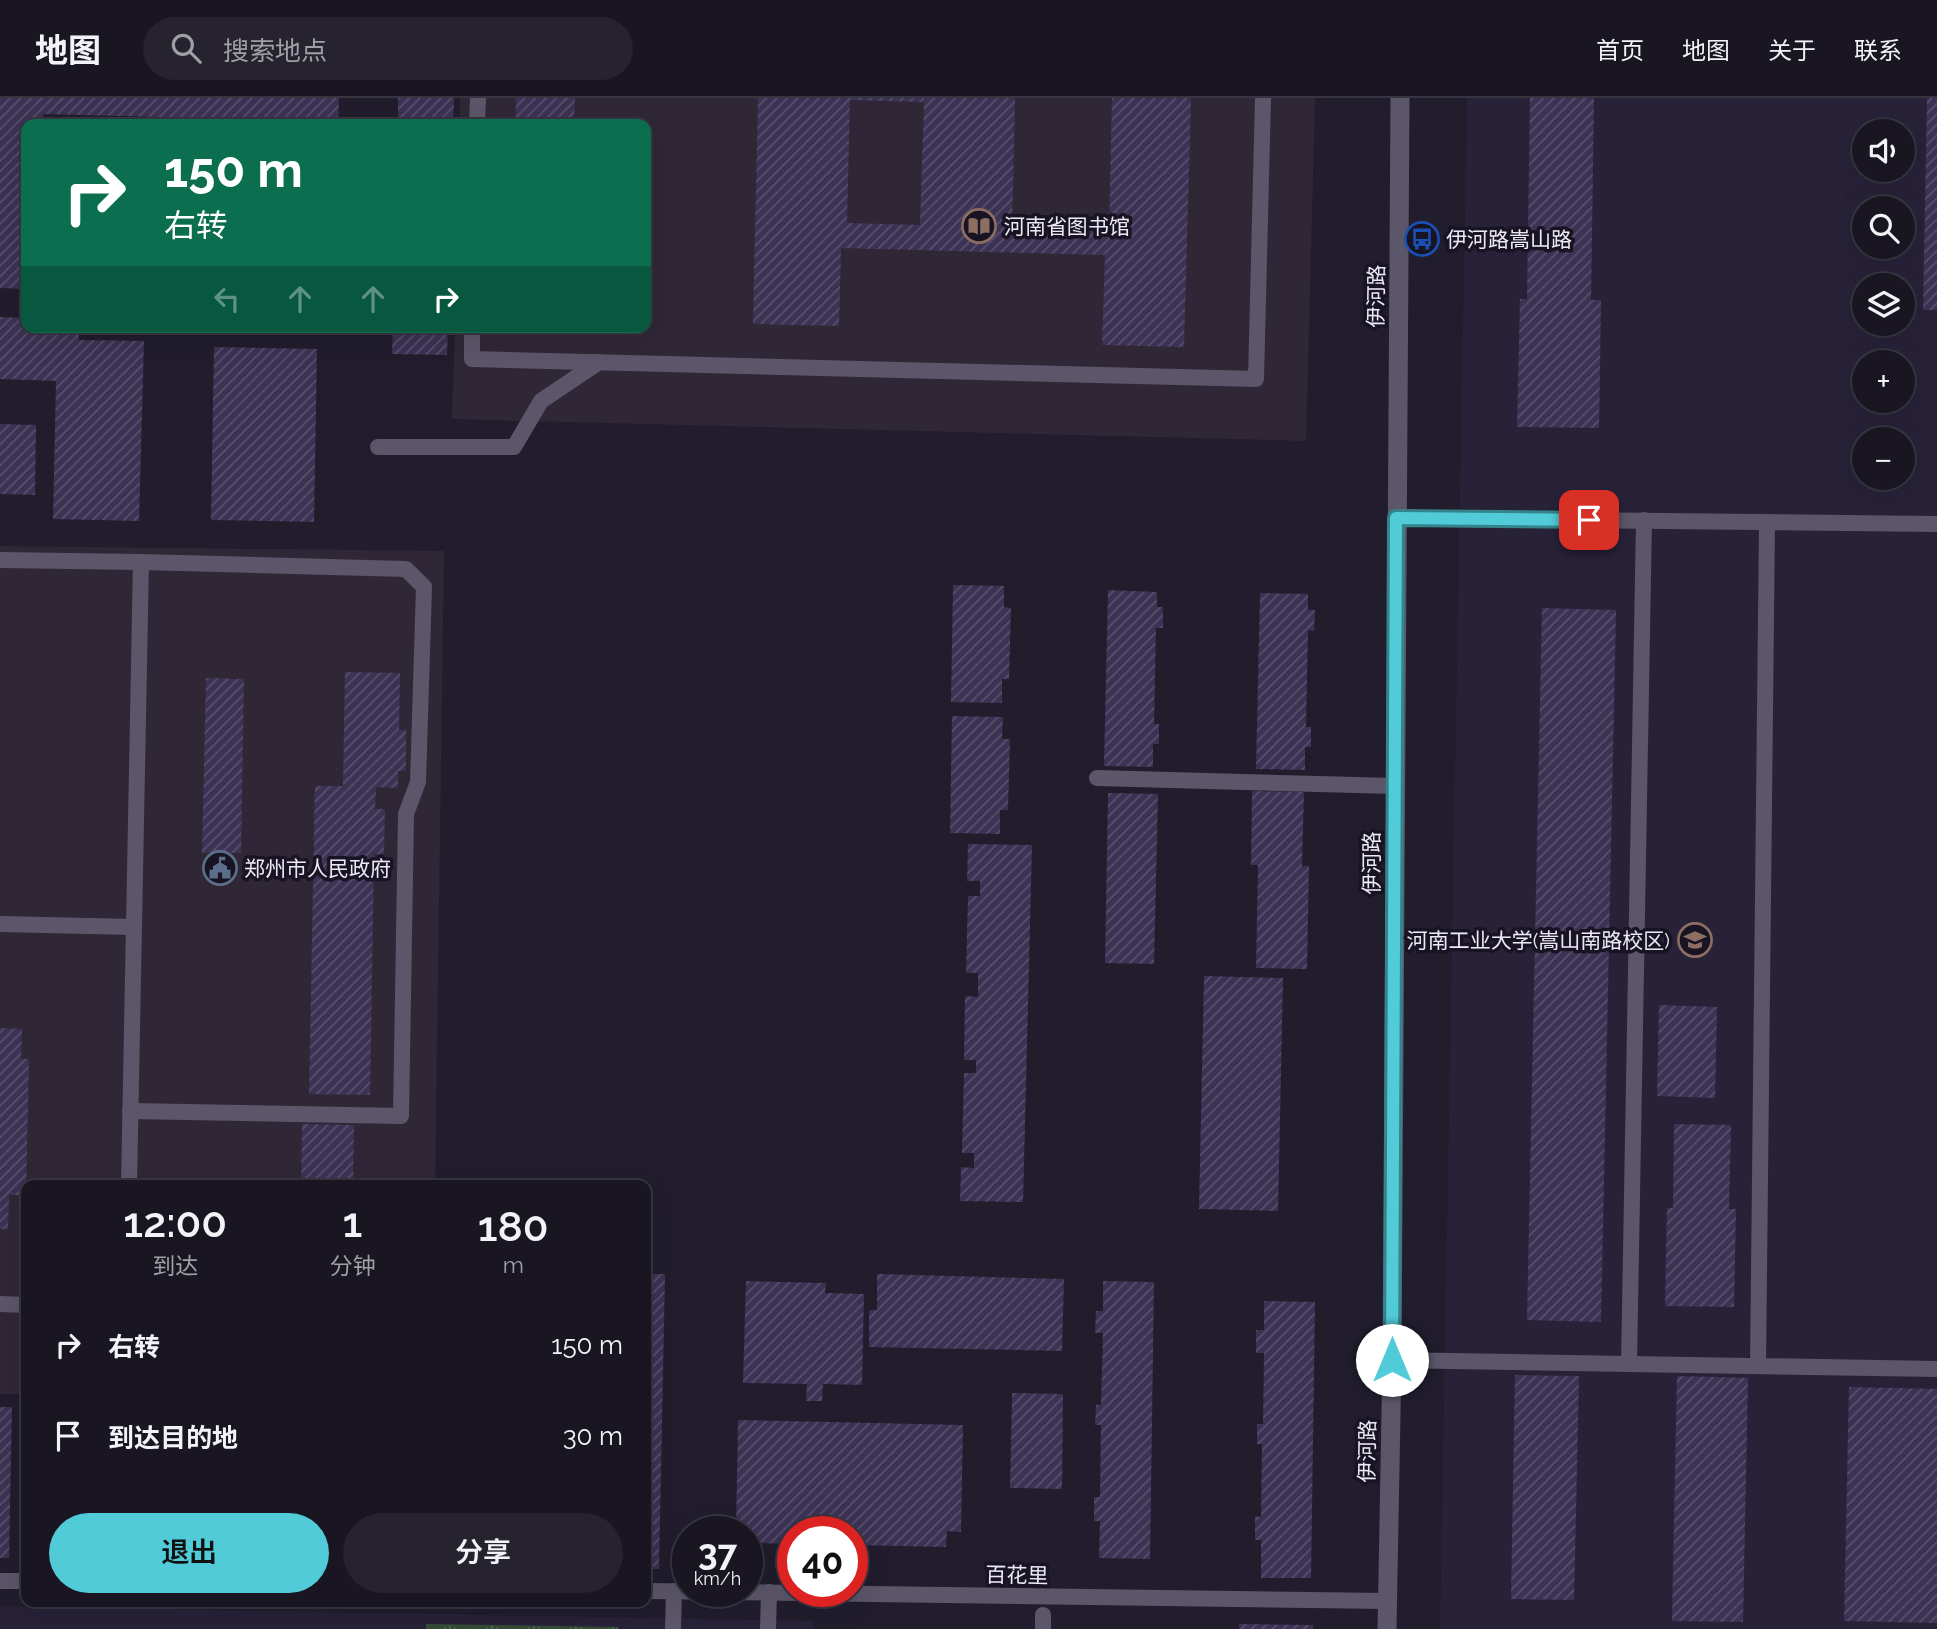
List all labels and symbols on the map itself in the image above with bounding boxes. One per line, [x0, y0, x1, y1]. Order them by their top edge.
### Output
library icon: 河南省图书馆 [960, 207, 998, 245]
place label: 河南省图书馆 [1004, 214, 1130, 239]
bus stop icon: 伊河路嵩山路 [1403, 220, 1441, 258]
place label: 伊河路嵩山路 [1446, 227, 1572, 252]
street label: 伊河路 [1363, 264, 1389, 328]
pin [1559, 490, 1619, 550]
street label: 伊河路 [1359, 832, 1384, 895]
public building icon: 郑州市人民政府 [201, 849, 239, 887]
place label: 郑州市人民政府 [244, 856, 391, 881]
school or university icon: 河南工业大学(嵩山南路校区) [1676, 921, 1714, 959]
place label: 河南工业大学(嵩山南路校区) [1407, 928, 1670, 953]
position arrow [1355, 1323, 1429, 1397]
street label: 伊河路 [1354, 1419, 1380, 1483]
speed limit sign: 40 [777, 1516, 868, 1607]
street label: 百花里 [985, 1562, 1049, 1588]

